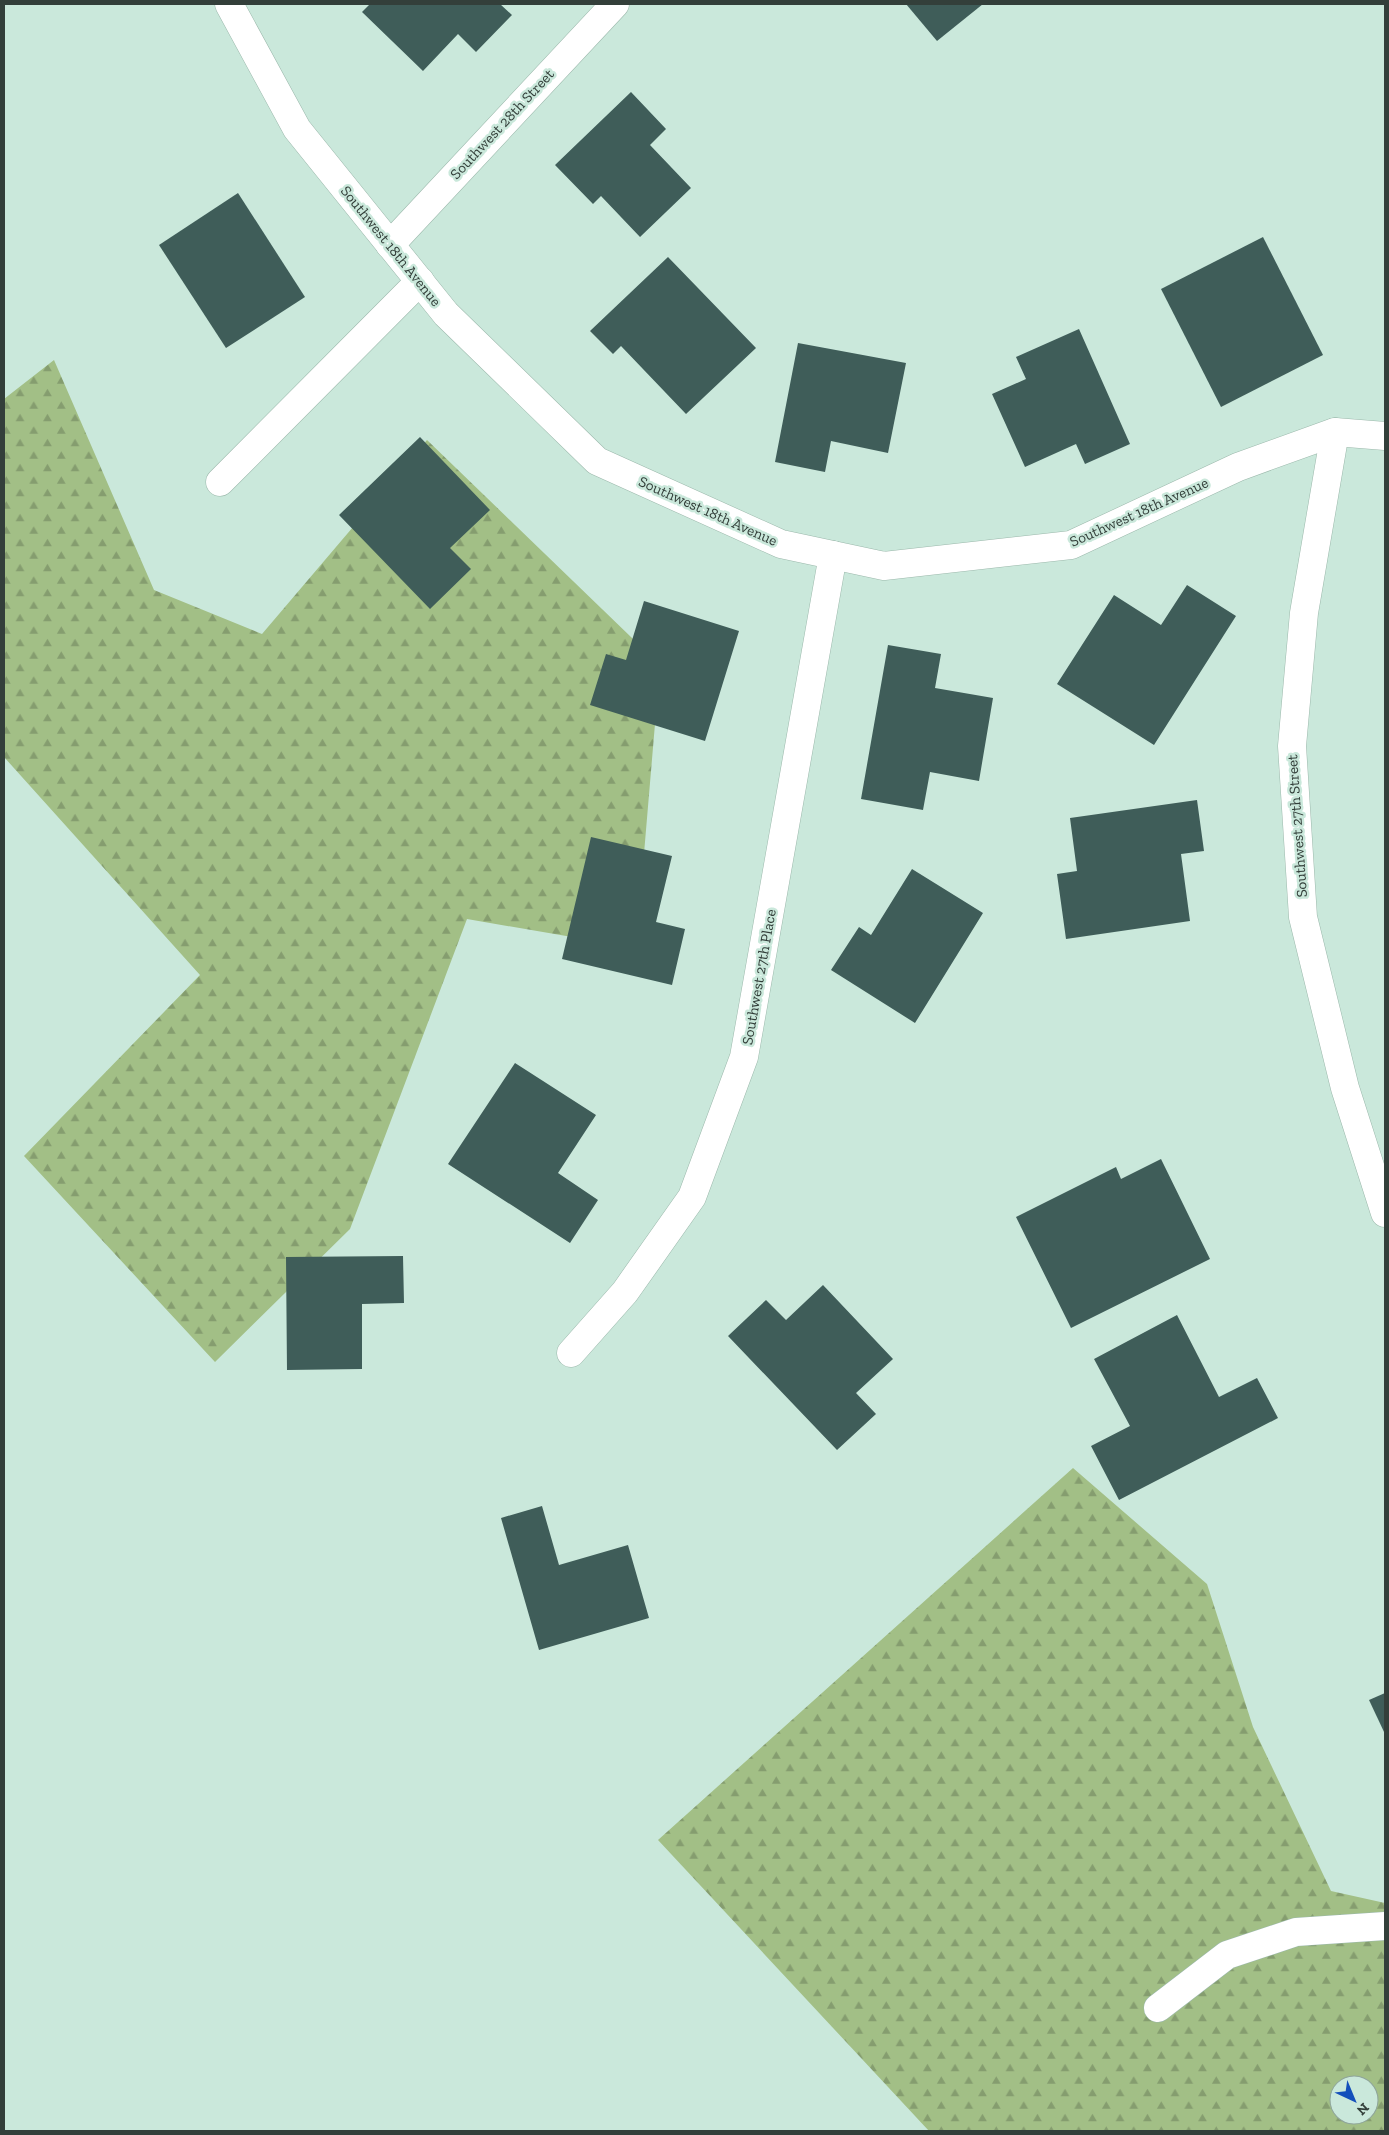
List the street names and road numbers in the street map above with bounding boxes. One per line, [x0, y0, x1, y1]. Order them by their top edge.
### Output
street label: Southwest 28th Street [446, 65, 558, 183]
street label: Southwest 18th Avenue [337, 182, 445, 310]
street label: Southwest 18th Avenue [636, 472, 780, 550]
street label: Southwest 18th Avenue [1067, 473, 1211, 551]
street label: Southwest 27th Street [1283, 754, 1311, 898]
street label: Southwest 27th Place [738, 908, 780, 1046]

